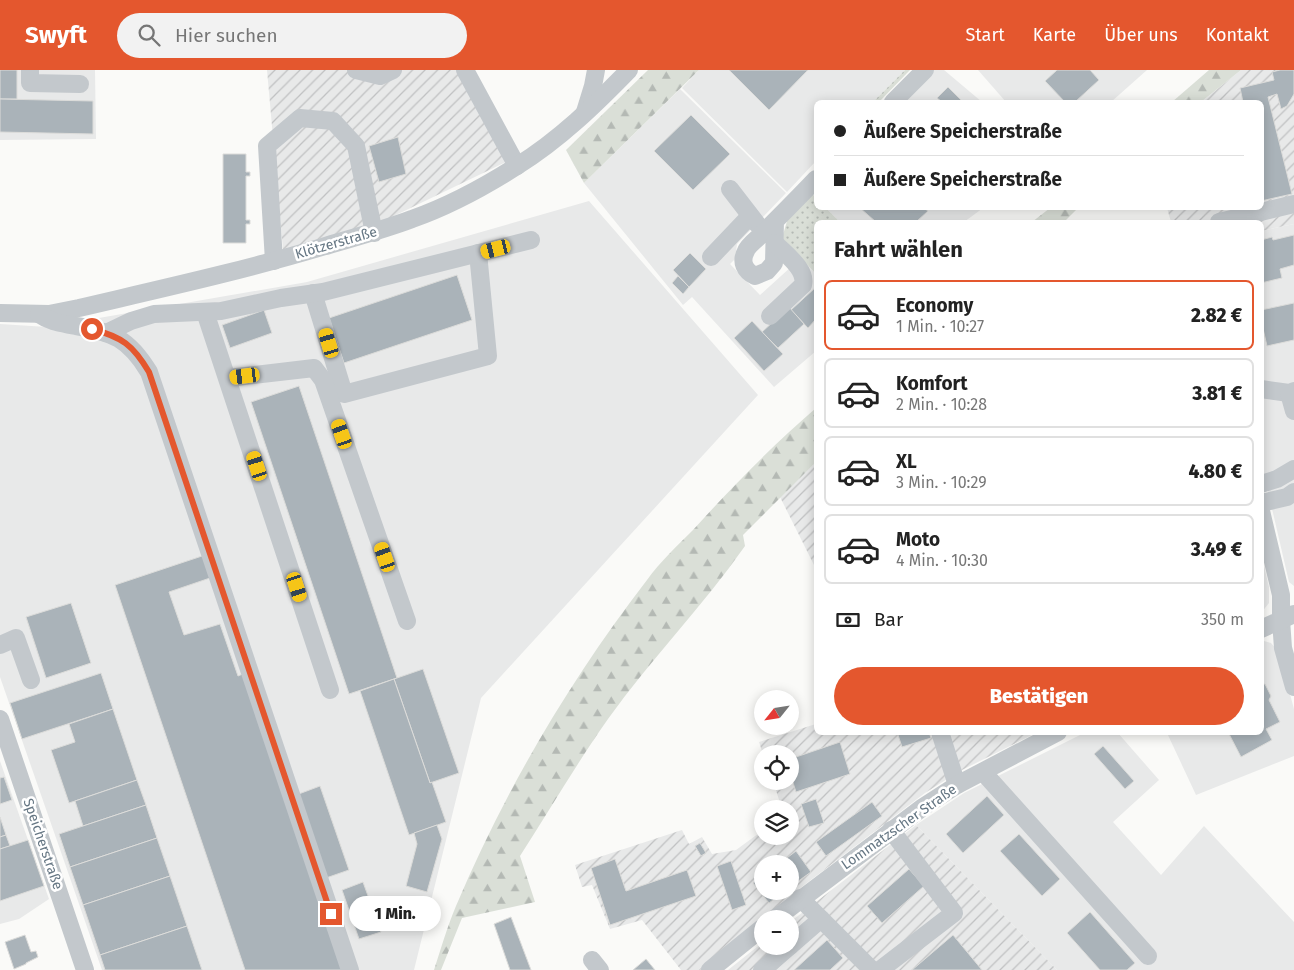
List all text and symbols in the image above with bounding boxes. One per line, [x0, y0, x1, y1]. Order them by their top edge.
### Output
search box [117, 13, 467, 58]
text: Swyft [25, 21, 87, 49]
icon: search [135, 21, 163, 49]
text: Hier suchen [175, 24, 278, 47]
text: Start [965, 24, 1005, 46]
text: Karte [1033, 24, 1076, 46]
text: Über uns [1104, 24, 1178, 46]
text: Kontakt [1206, 24, 1269, 46]
text: Äußere Speicherstraße [864, 120, 1062, 143]
text: Äußere Speicherstraße [864, 168, 1062, 191]
street label: Klötzerstraße [293, 223, 379, 263]
text: Fahrt wählen [834, 236, 963, 263]
car [479, 238, 512, 260]
icon: car [836, 293, 881, 338]
text: Economy [896, 294, 973, 317]
text: 2.82 € [1191, 304, 1242, 327]
text: 1 Min. · 10:27 [896, 317, 984, 336]
route start [81, 318, 103, 340]
car [317, 326, 340, 360]
car [229, 367, 260, 385]
icon: car [836, 371, 881, 416]
text: Komfort [896, 372, 967, 395]
text: 3.81 € [1192, 382, 1242, 405]
text: 2 Min. · 10:28 [896, 395, 987, 414]
car [330, 417, 353, 451]
car [245, 449, 268, 483]
icon: car [836, 449, 881, 494]
text: XL [896, 450, 917, 473]
text: 4.80 € [1188, 460, 1242, 483]
text: 3 Min. · 10:29 [896, 473, 987, 492]
icon: car [836, 527, 881, 572]
text: Moto [896, 528, 940, 551]
text: 3.49 € [1191, 538, 1242, 561]
car [373, 540, 396, 574]
text: 4 Min. · 10:30 [896, 551, 988, 570]
car [285, 570, 308, 604]
icon: cash [834, 606, 862, 634]
text: Bar [874, 608, 903, 631]
text: 350 m [1201, 610, 1244, 629]
button: Bestätigen [834, 667, 1244, 725]
north arrow [754, 690, 799, 735]
map controls [754, 690, 799, 955]
button: locate [754, 745, 799, 790]
street label: Lommatzscher Straße [838, 781, 960, 873]
street label: Speicherstraße [19, 796, 67, 892]
button: layers [754, 800, 799, 845]
button: + [754, 855, 799, 900]
callout: 1 Min. [348, 896, 441, 932]
route end [320, 903, 342, 925]
text: 1 Min. [374, 904, 416, 923]
button: − [754, 910, 799, 955]

